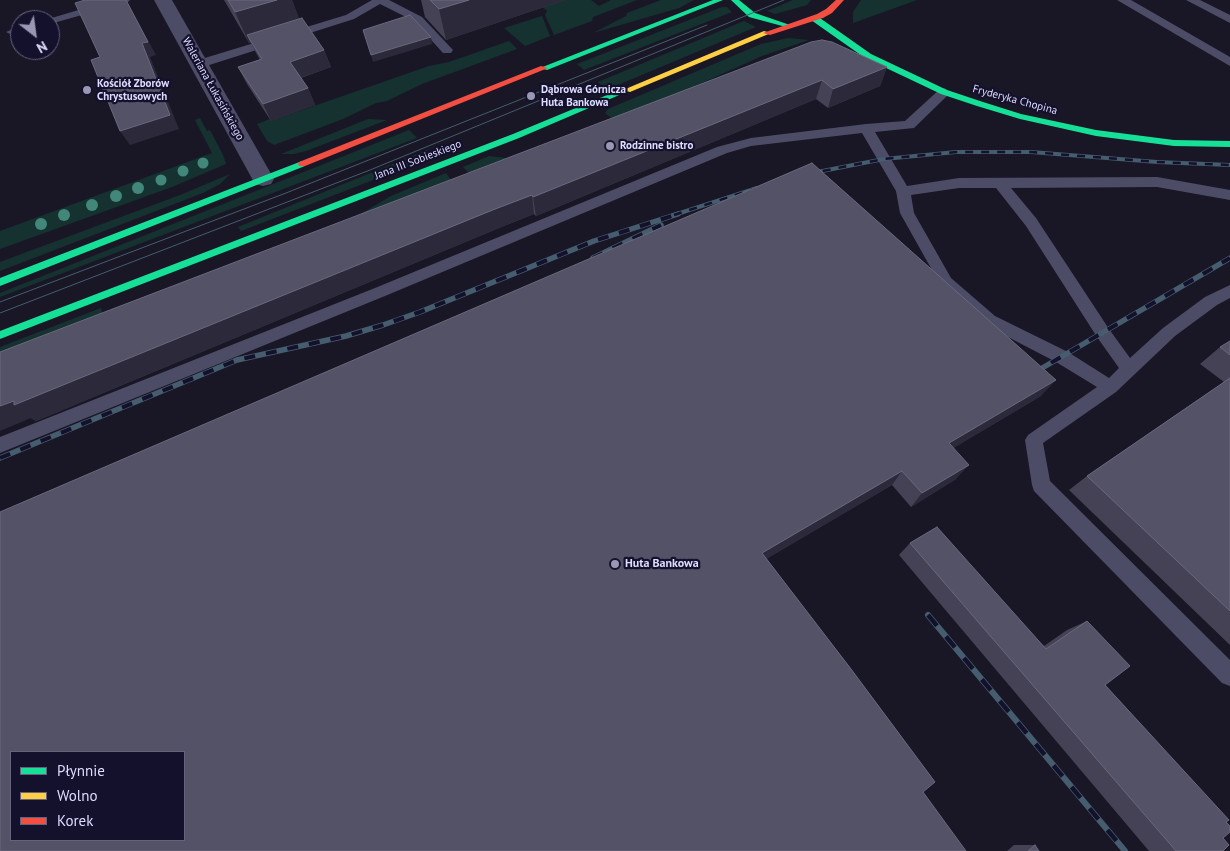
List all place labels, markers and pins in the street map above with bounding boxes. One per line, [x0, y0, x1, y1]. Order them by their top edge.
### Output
place label: Kościół Zborów Chrystusowych [97, 77, 169, 103]
place label: Dąbrowa Górnicza Huta Bankowa [541, 83, 626, 109]
marker: Kościół Zborów Chrystusowych [81, 84, 93, 96]
marker: Dąbrowa Górnicza Huta Bankowa [525, 90, 537, 102]
place label: Rodzinne bistro [620, 139, 693, 153]
marker: Rodzinne bistro [604, 140, 616, 152]
place label: Huta Bankowa [625, 557, 699, 571]
marker: Huta Bankowa [609, 558, 621, 570]

